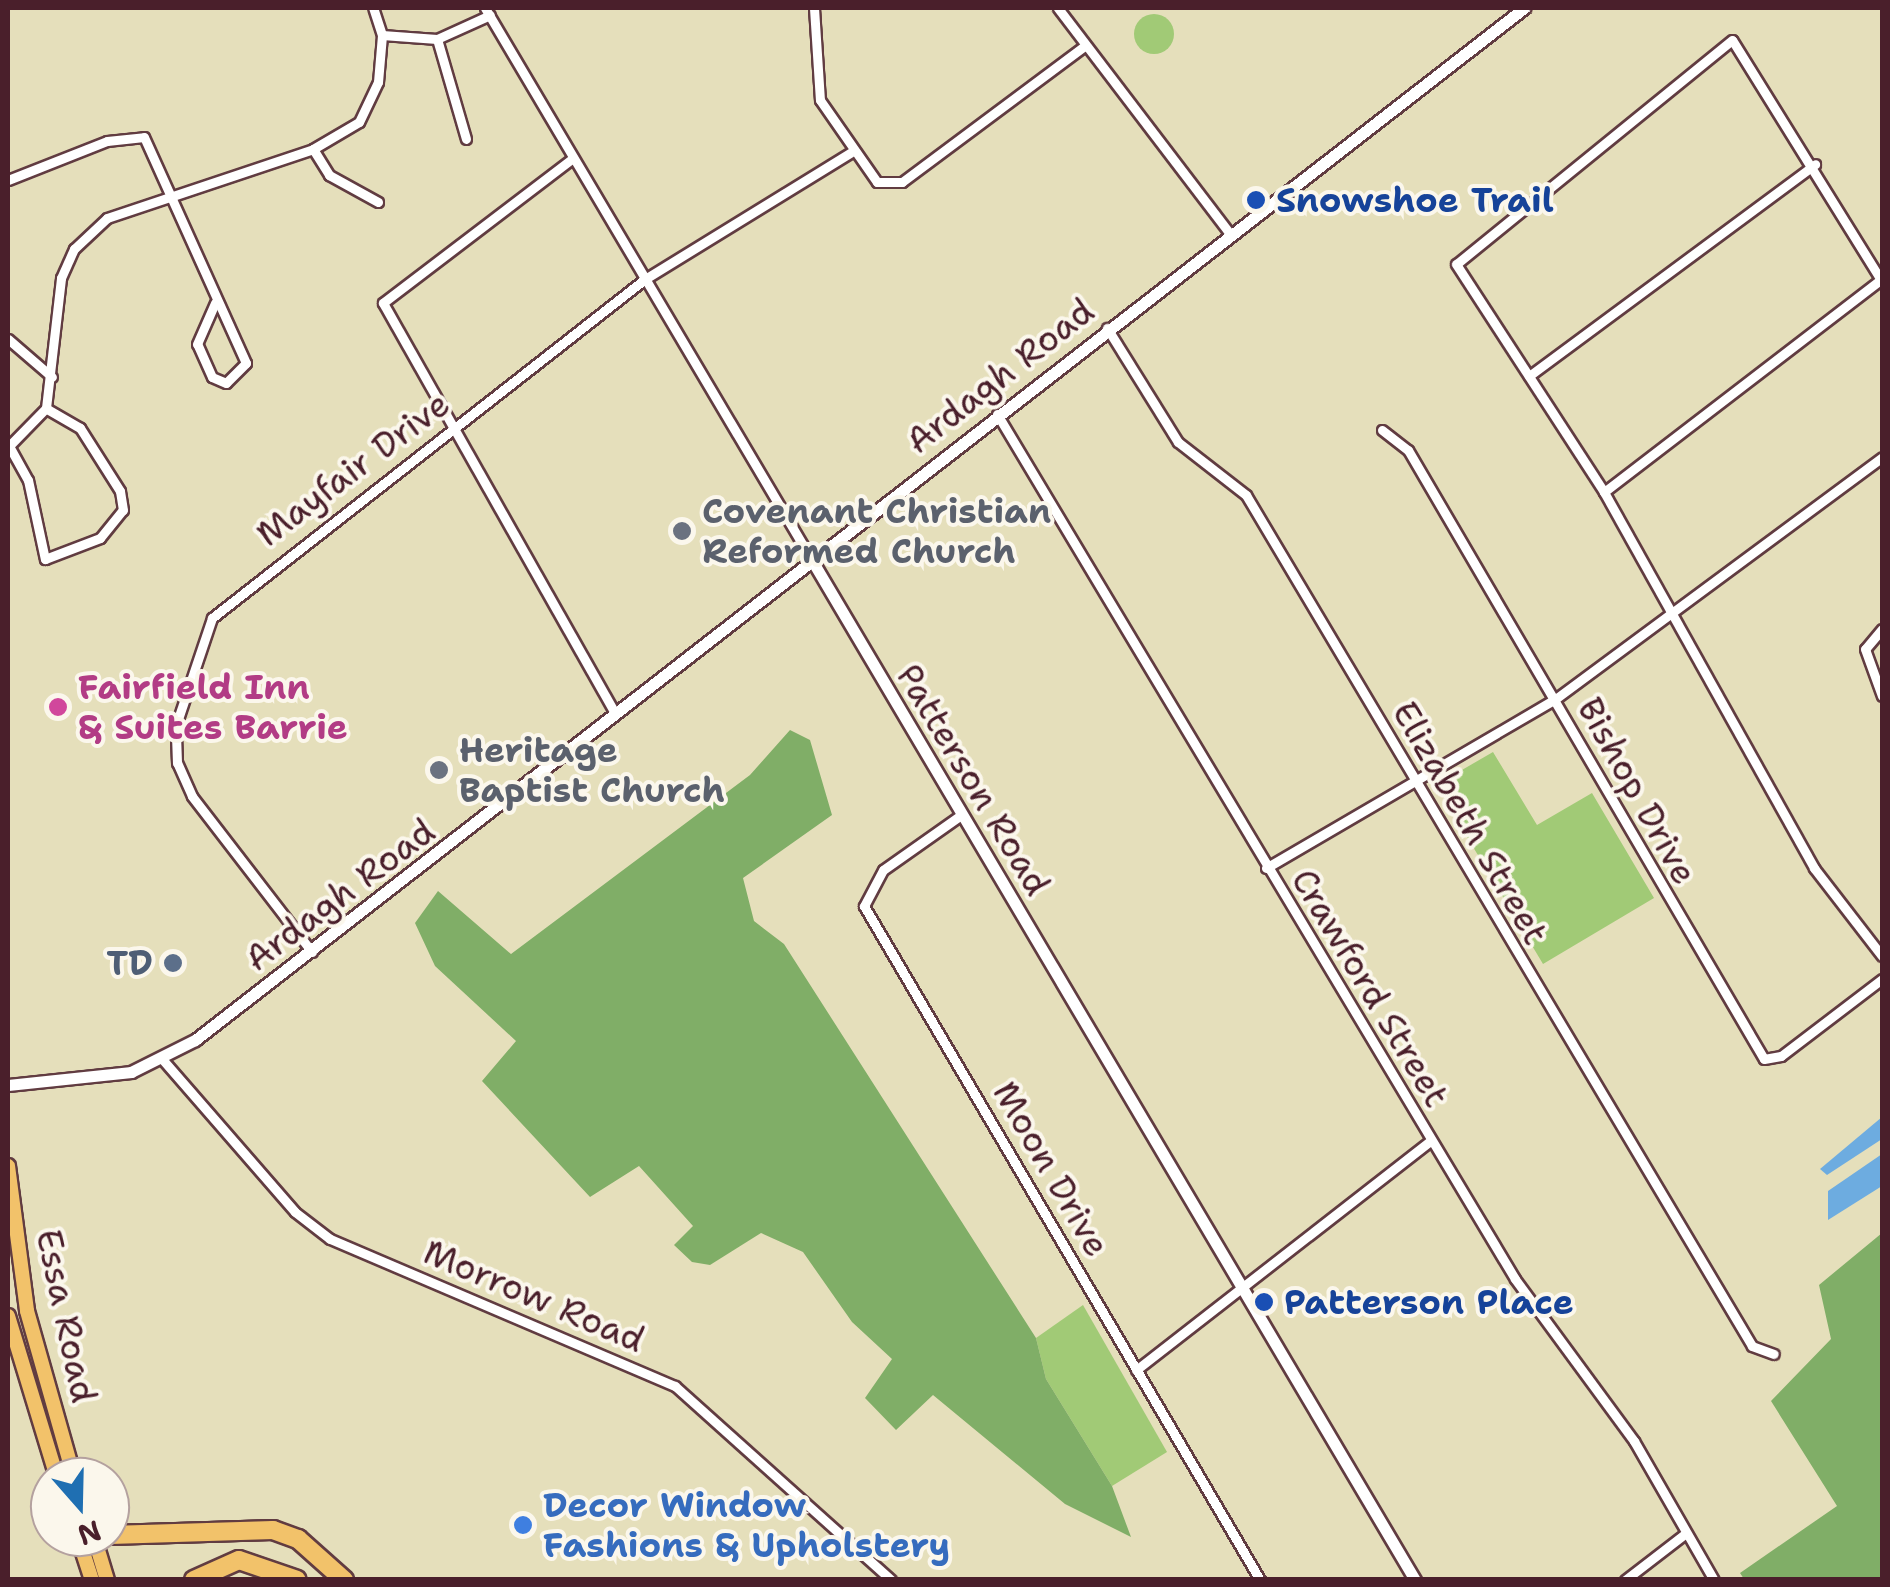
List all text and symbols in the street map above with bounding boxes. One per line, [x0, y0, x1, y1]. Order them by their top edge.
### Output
place label: Snowshoe Trail [1276, 179, 1554, 221]
marker: Snowshoe Trail [1245, 189, 1267, 211]
street label: Ardagh Road [898, 290, 1102, 462]
street label: Mayfair Drive [248, 383, 458, 555]
place label: Covenant Christian Reformed Church [702, 490, 1051, 572]
marker: Covenant Christian Reformed Church [671, 520, 693, 542]
street label: Patterson Road [888, 657, 1058, 903]
place label: Fairfield Inn & Suites Barrie [78, 666, 348, 748]
street label: Bishop Drive [1569, 690, 1705, 892]
street label: Elizabeth Street [1383, 694, 1557, 952]
marker: Fairfield Inn & Suites Barrie [47, 696, 69, 718]
place label: Heritage Baptist Church [459, 729, 725, 811]
marker: Heritage Baptist Church [428, 759, 450, 781]
street label: Ardagh Road [237, 810, 443, 980]
street label: Crawford Street [1282, 861, 1458, 1115]
place label: TD [106, 942, 153, 984]
marker: TD [162, 952, 184, 974]
street label: Moon Drive [984, 1074, 1118, 1264]
street label: Essa Road [27, 1225, 105, 1407]
street label: Morrow Road [417, 1231, 651, 1361]
place label: Patterson Place [1284, 1281, 1574, 1323]
marker: Patterson Place [1253, 1291, 1275, 1313]
north arrow [30, 1457, 130, 1557]
place label: Decor Window Fashions & Upholstery [543, 1484, 950, 1566]
text: N [73, 1512, 106, 1555]
marker: Decor Window Fashions & Upholstery [512, 1514, 534, 1536]

